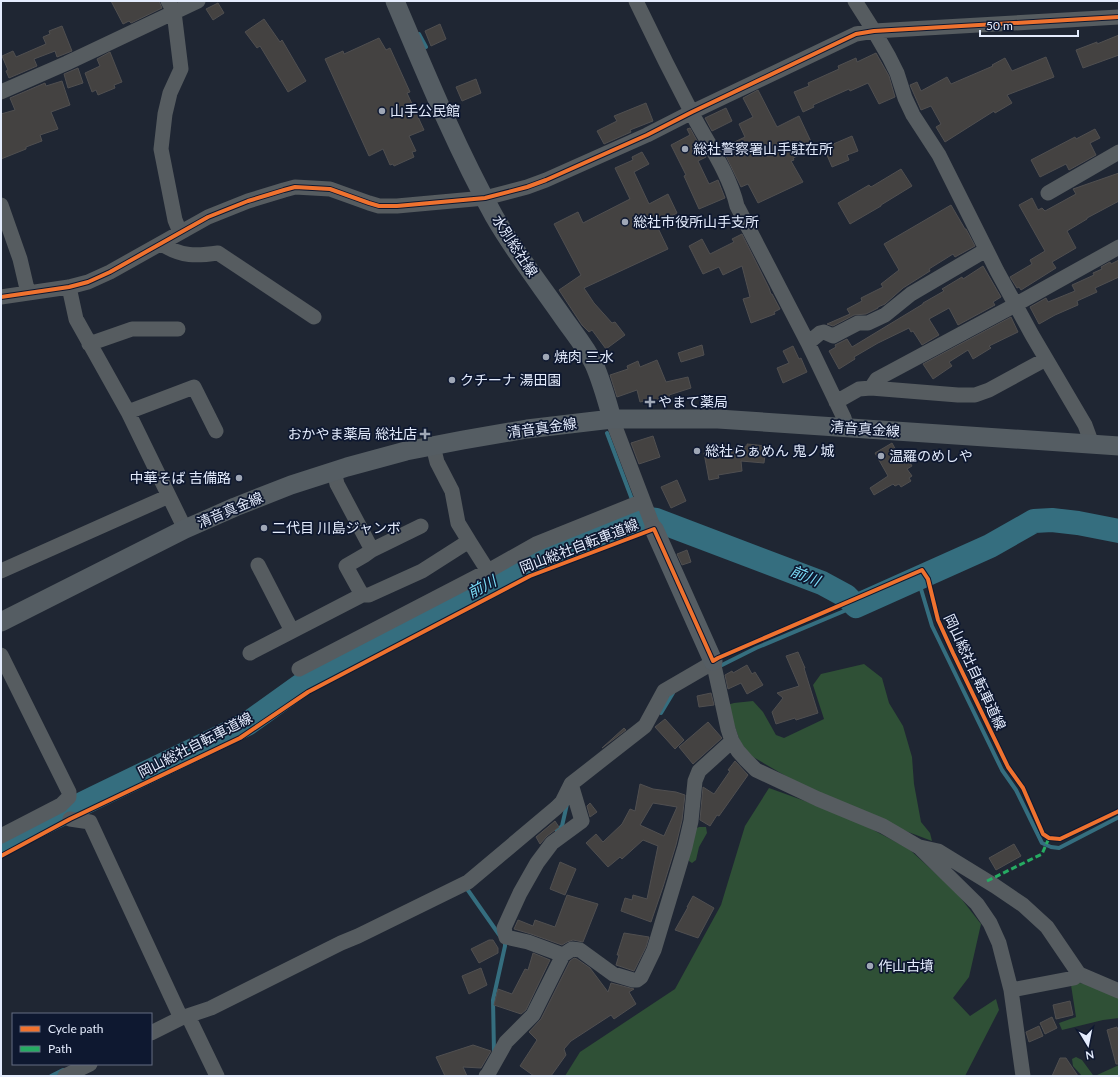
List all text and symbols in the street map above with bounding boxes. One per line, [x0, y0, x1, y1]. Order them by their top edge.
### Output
scale bar [980, 12, 1078, 38]
text: 50 m [986, 18, 1013, 33]
place label: 山手公民館 [390, 102, 460, 119]
marker: 山手公民館 [377, 106, 387, 116]
place label: 総社警察署山手駐在所 [693, 140, 833, 157]
marker: 総社警察署山手駐在所 [680, 144, 690, 154]
street label: 水別総社線 [489, 212, 542, 280]
place label: 総社市役所山手支所 [633, 213, 759, 230]
marker: 総社市役所山手支所 [620, 217, 630, 227]
place label: 焼肉 三水 [554, 348, 614, 365]
marker: 焼肉 三水 [541, 352, 551, 362]
place label: クチーナ 湯田園 [460, 371, 562, 388]
marker: クチーナ 湯田園 [447, 375, 457, 385]
place label: やまて薬局 [658, 393, 728, 410]
marker: やまて薬局 [645, 397, 655, 407]
street label: 清音真金線 [506, 414, 578, 441]
street label: 清音真金線 [830, 418, 901, 439]
place label: おかやま薬局 総社店 [287, 425, 417, 442]
marker: おかやま薬局 総社店 [420, 429, 430, 439]
place label: 総社らぁめん 鬼ノ城 [705, 442, 835, 459]
marker: 総社らぁめん 鬼ノ城 [692, 446, 702, 456]
place label: 温羅のめしや [889, 447, 973, 464]
marker: 温羅のめしや [876, 451, 886, 461]
place label: 中華そば 吉備路 [129, 469, 231, 486]
marker: 中華そば 吉備路 [234, 473, 244, 483]
street label: 清音真金線 [194, 488, 265, 531]
street label: 岡山総社自転車道線 [517, 515, 641, 576]
place label: 二代目 川島ジャンボ [272, 519, 401, 536]
marker: 二代目 川島ジャンボ [259, 523, 269, 533]
water label: 前川 [788, 561, 825, 590]
water label: 前川 [464, 570, 501, 601]
street label: 岡山総社自転車道線 [941, 611, 1010, 732]
street label: 岡山総社自転車道線 [135, 708, 255, 781]
place label: 作山古墳 [878, 957, 934, 974]
marker: 作山古墳 [865, 961, 875, 971]
legend [12, 1013, 152, 1065]
text: Cycle path [48, 1021, 103, 1036]
north arrow [1068, 1025, 1108, 1065]
text: Path [48, 1041, 72, 1056]
text: N [1085, 1048, 1095, 1062]

